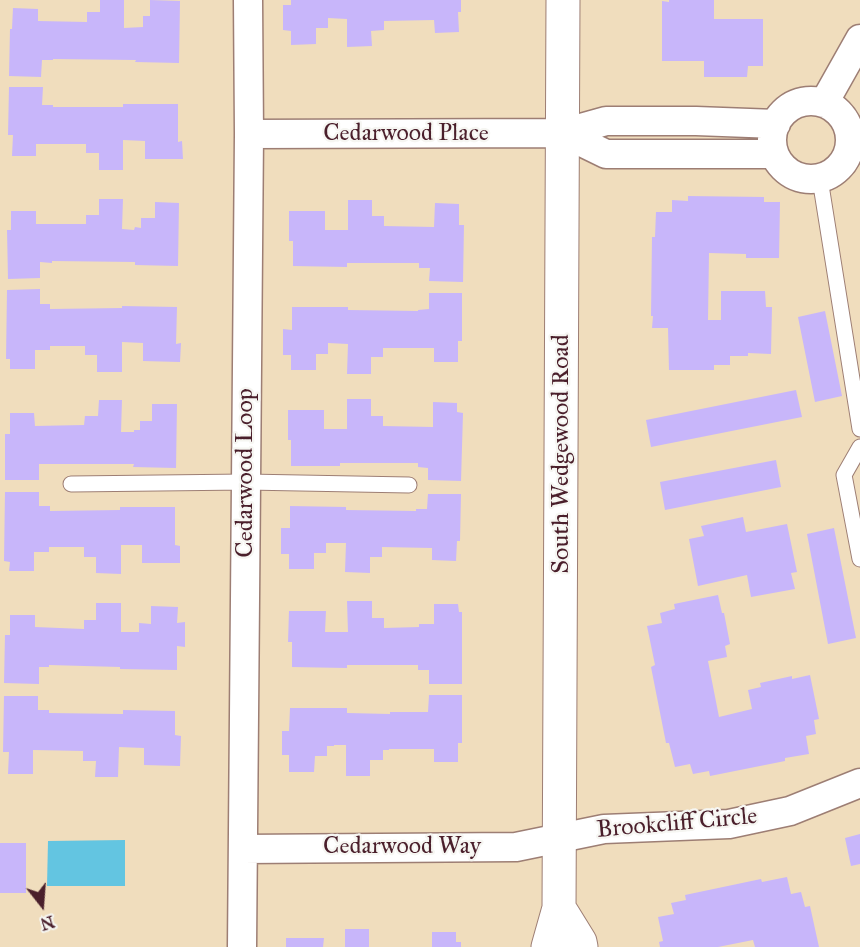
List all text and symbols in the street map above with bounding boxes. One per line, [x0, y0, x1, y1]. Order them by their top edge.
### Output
street label: Cedarwood Place [323, 120, 489, 148]
street label: South Wedgewood Road [548, 334, 576, 574]
street label: Cedarwood Loop [232, 388, 260, 558]
street label: Brookcliff Circle [595, 803, 759, 845]
street label: Cedarwood Way [323, 833, 481, 861]
north arrow [12, 875, 72, 935]
text: N [38, 912, 57, 934]

